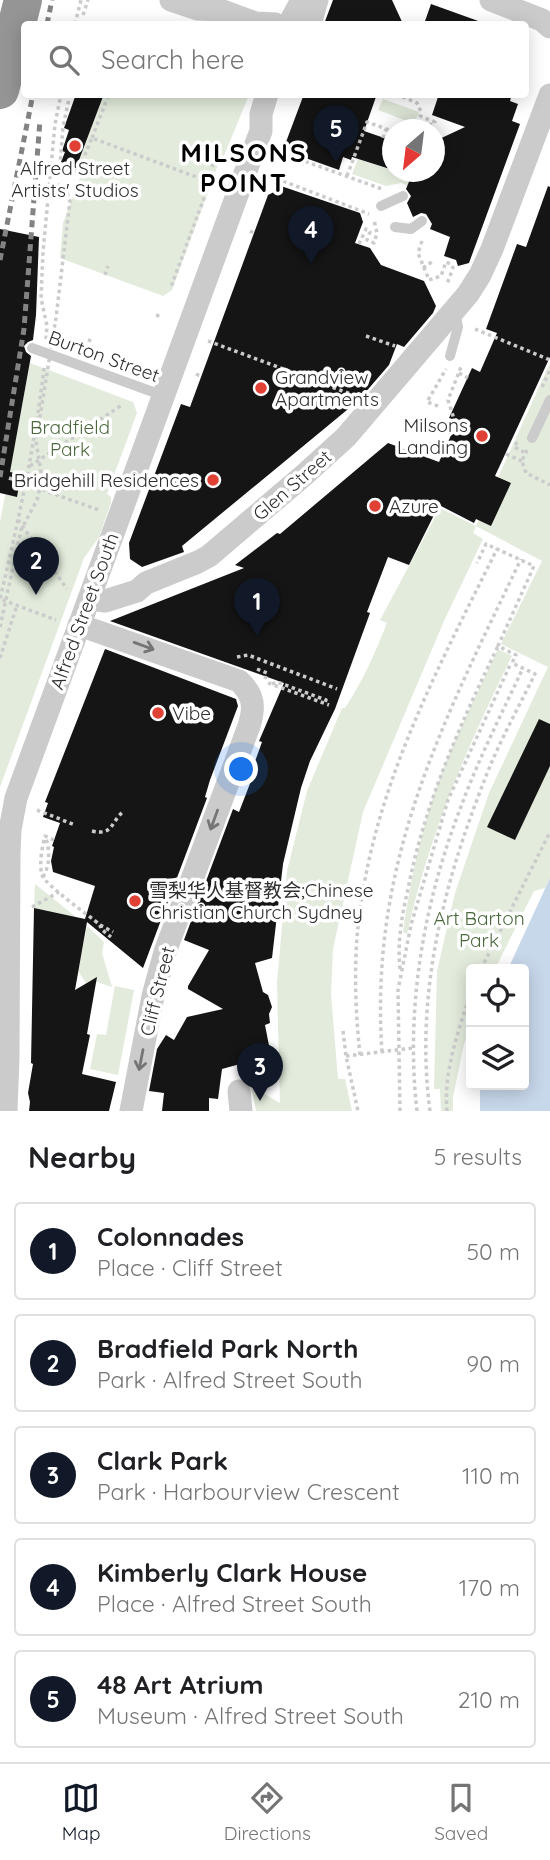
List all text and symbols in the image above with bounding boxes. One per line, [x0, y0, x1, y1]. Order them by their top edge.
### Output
search box [21, 21, 529, 98]
icon: search [45, 41, 83, 79]
text: Search here [101, 43, 245, 76]
pin: 5 [313, 105, 359, 163]
north arrow [382, 119, 445, 182]
district label: MILSONS POINT [181, 136, 307, 199]
marker: Alfred Street Artists' Studios [67, 138, 83, 154]
place label: Alfred Street Artists' Studios [11, 156, 139, 202]
pin: 4 [288, 206, 334, 264]
street label: Burton Street [45, 325, 163, 387]
place label: Grandview Apartments [275, 365, 379, 411]
marker: Grandview Apartments [253, 380, 269, 396]
place label: Milsons Landing [397, 413, 468, 459]
park label: Bradfield Park [30, 415, 110, 461]
marker: Milsons Landing [474, 428, 490, 444]
street label: Glen Street [248, 444, 336, 526]
place label: Bridgehill Residences [14, 468, 199, 492]
marker: Bridgehill Residences [205, 472, 221, 488]
place label: Azure [389, 494, 439, 518]
marker: Azure [367, 498, 383, 514]
street label: Alfred Street South [44, 529, 124, 693]
pin: 2 [13, 537, 59, 595]
pin: 1 [234, 578, 280, 636]
one-way arrow [132, 641, 154, 653]
place label: Vibe [172, 701, 211, 725]
marker: Vibe [150, 705, 166, 721]
your location [224, 752, 258, 786]
one-way arrow [206, 808, 219, 830]
place label: 雪梨华人基督教会;Chinese Christian Church Sydney [149, 878, 373, 924]
marker: 雪梨华人基督教会;Chinese Christian Church Sydney [127, 893, 143, 909]
park label: Art Barton Park [433, 906, 525, 952]
street label: Cliff Street [134, 944, 180, 1038]
map controls [466, 964, 529, 1090]
button: locate [466, 964, 529, 1027]
button: layers [466, 1027, 529, 1090]
pin: 3 [237, 1043, 283, 1101]
one-way arrow [134, 1049, 147, 1071]
text: Nearby [28, 1138, 136, 1176]
text: 5 results [434, 1142, 522, 1171]
text: Colonnades [97, 1220, 244, 1253]
text: 1 [49, 1237, 57, 1266]
text: 50 m [467, 1237, 520, 1266]
text: Place · Cliff Street [97, 1253, 283, 1282]
text: Bradfield Park North [97, 1332, 359, 1365]
text: 2 [46, 1349, 60, 1378]
text: 90 m [466, 1349, 520, 1378]
text: Park · Alfred Street South [97, 1365, 363, 1394]
text: Clark Park [97, 1444, 228, 1477]
text: 3 [47, 1461, 59, 1490]
text: 110 m [462, 1461, 520, 1490]
text: Park · Harbourview Crescent [97, 1477, 400, 1506]
text: Kimberly Clark House [97, 1556, 367, 1589]
text: 4 [46, 1573, 60, 1602]
text: 170 m [459, 1573, 520, 1602]
text: Place · Alfred Street South [97, 1589, 372, 1618]
text: 48 Art Atrium [97, 1668, 263, 1701]
text: 5 [46, 1685, 60, 1714]
text: 210 m [458, 1685, 520, 1714]
text: Museum · Alfred Street South [97, 1701, 404, 1730]
tab: Map [62, 1779, 100, 1845]
tab: Directions [224, 1779, 311, 1845]
tab: Saved [434, 1779, 488, 1845]

